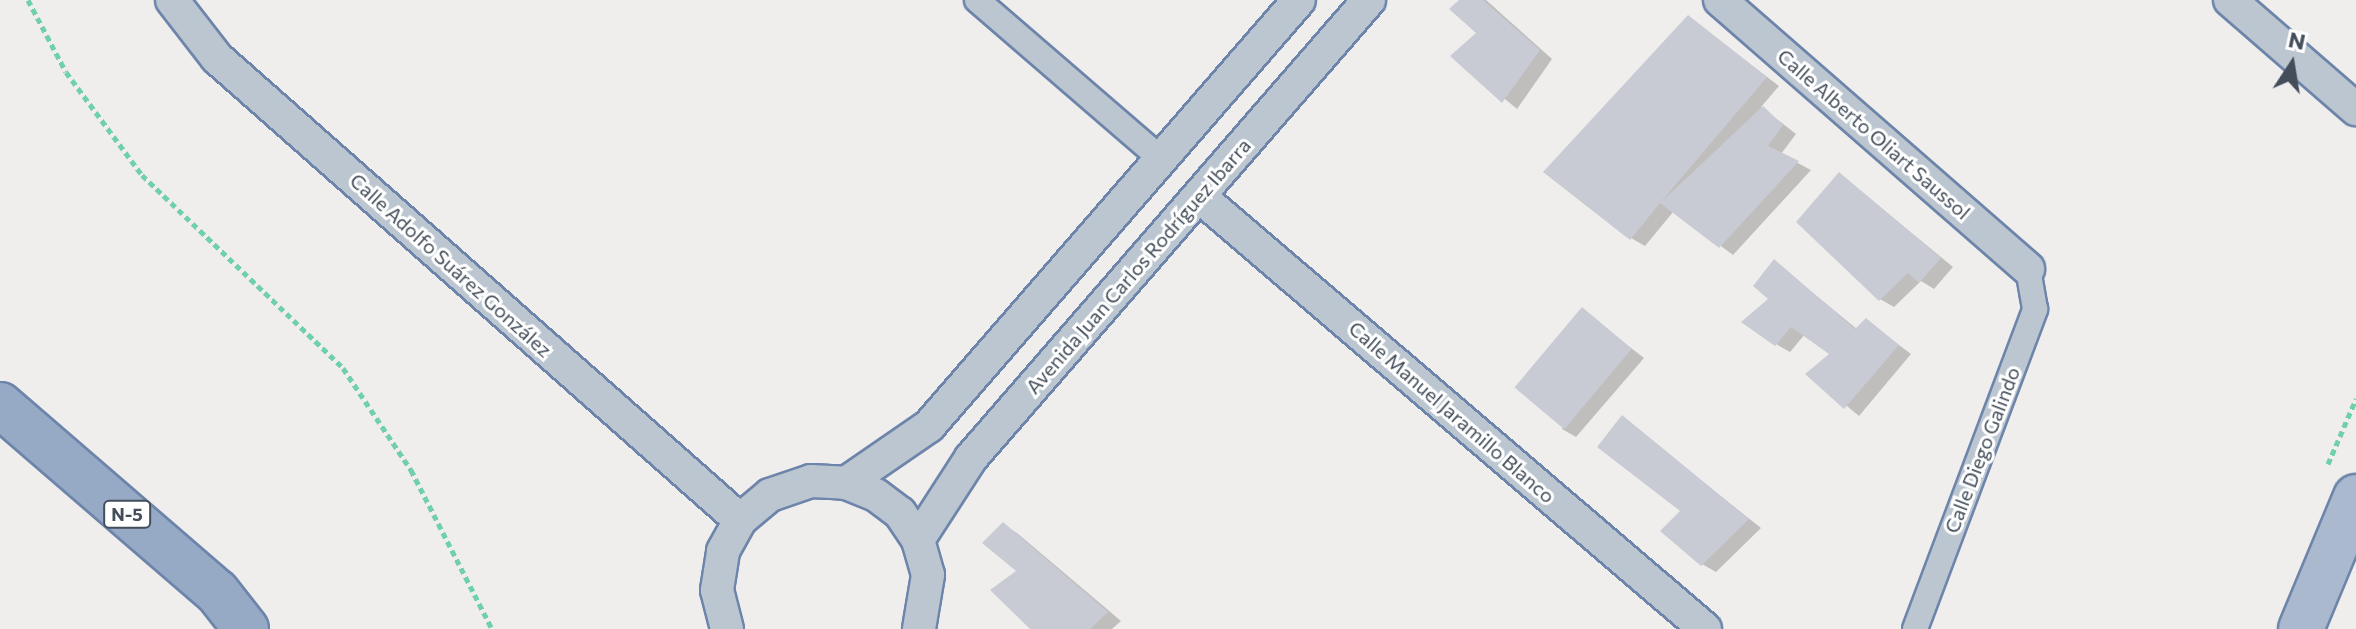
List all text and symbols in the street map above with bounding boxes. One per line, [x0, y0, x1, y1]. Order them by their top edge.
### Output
north arrow [2252, 24, 2332, 104]
text: N [2286, 25, 2308, 55]
street label: Calle Alberto Oliart Saussol [1773, 44, 1975, 224]
street label: Avenida Juan Carlos Rodríguez Ibarra [1021, 133, 1255, 399]
street label: Calle Adolfo Suárez González [345, 168, 557, 362]
street label: Calle Manuel Jaramillo Blanco [1344, 316, 1560, 508]
street label: Calle Diego Galindo [1939, 364, 2025, 536]
road number: N-5 [103, 500, 151, 528]

